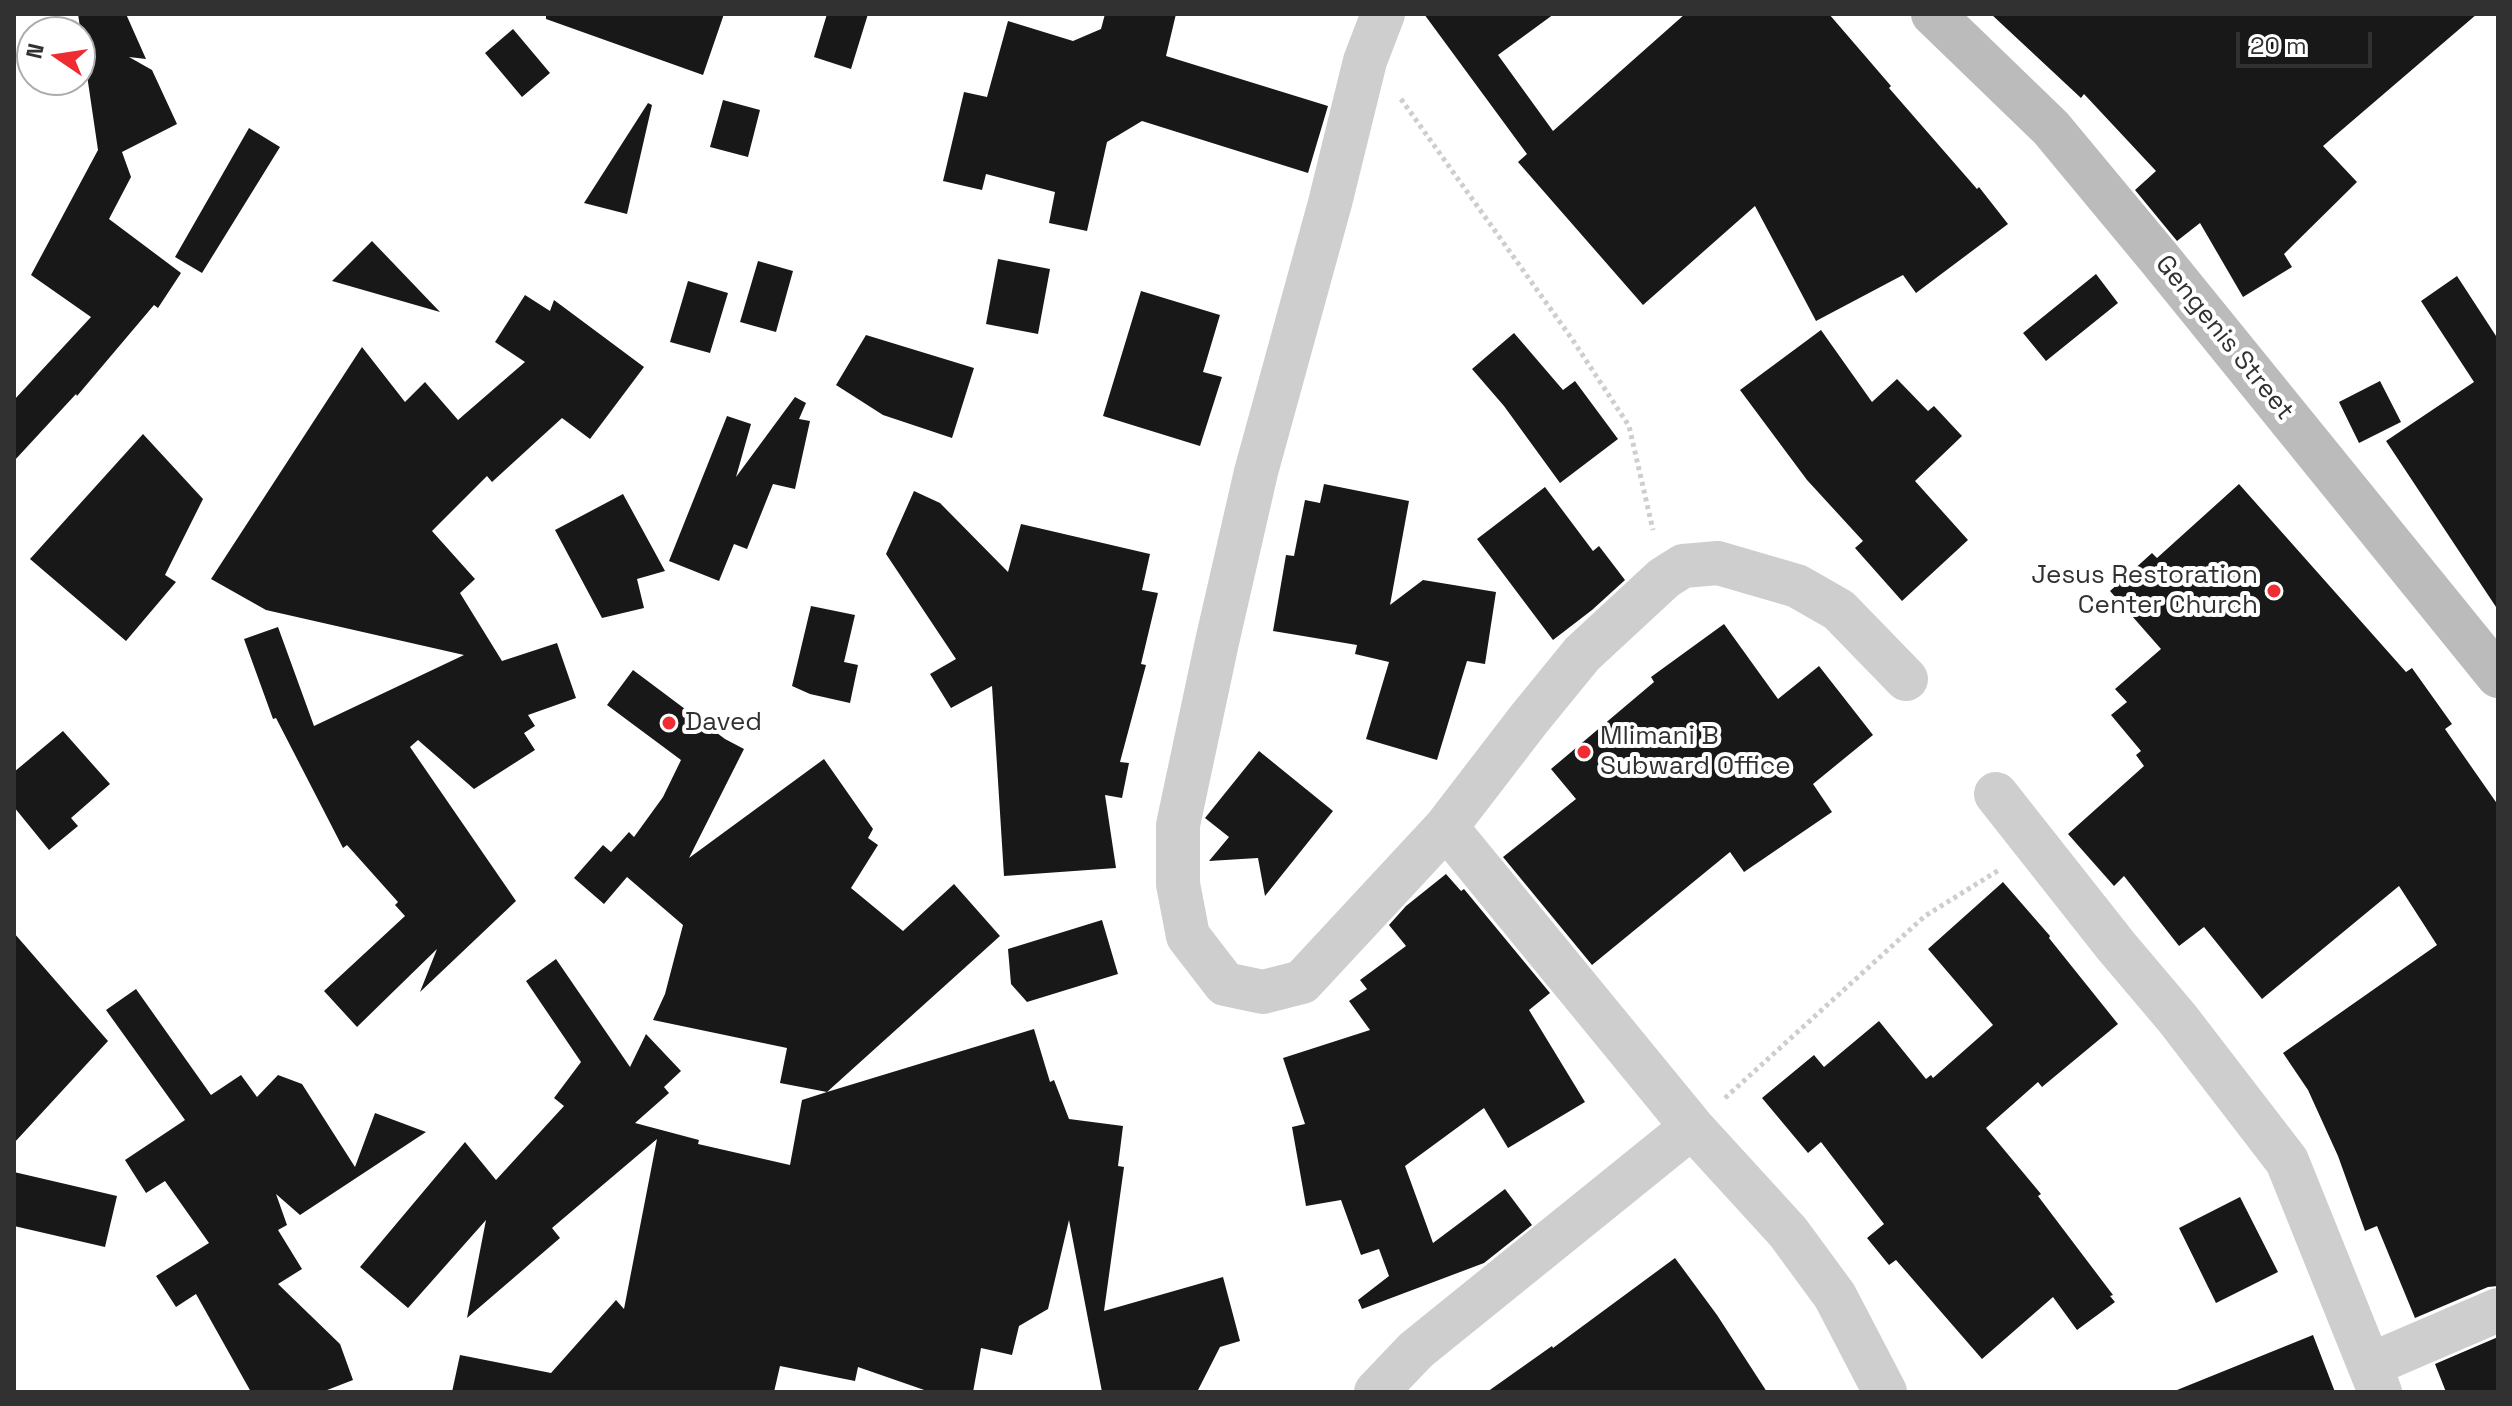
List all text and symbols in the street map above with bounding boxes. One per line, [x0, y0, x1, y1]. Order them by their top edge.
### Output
north arrow [16, 16, 96, 96]
scale bar [2240, 16, 2376, 66]
text: 20 m [2250, 30, 2307, 61]
text: N [19, 41, 50, 61]
street label: Gengenis Street [2148, 249, 2300, 427]
place label: Jesus Restoration Center Church [2031, 560, 2258, 622]
marker: Jesus Restoration Center Church [2265, 582, 2283, 600]
place label: Daved [685, 707, 762, 739]
marker: Daved [660, 714, 678, 732]
place label: Mlimani B Subward Office [1600, 721, 1791, 782]
marker: Mlimani B Subward Office [1575, 743, 1593, 761]

